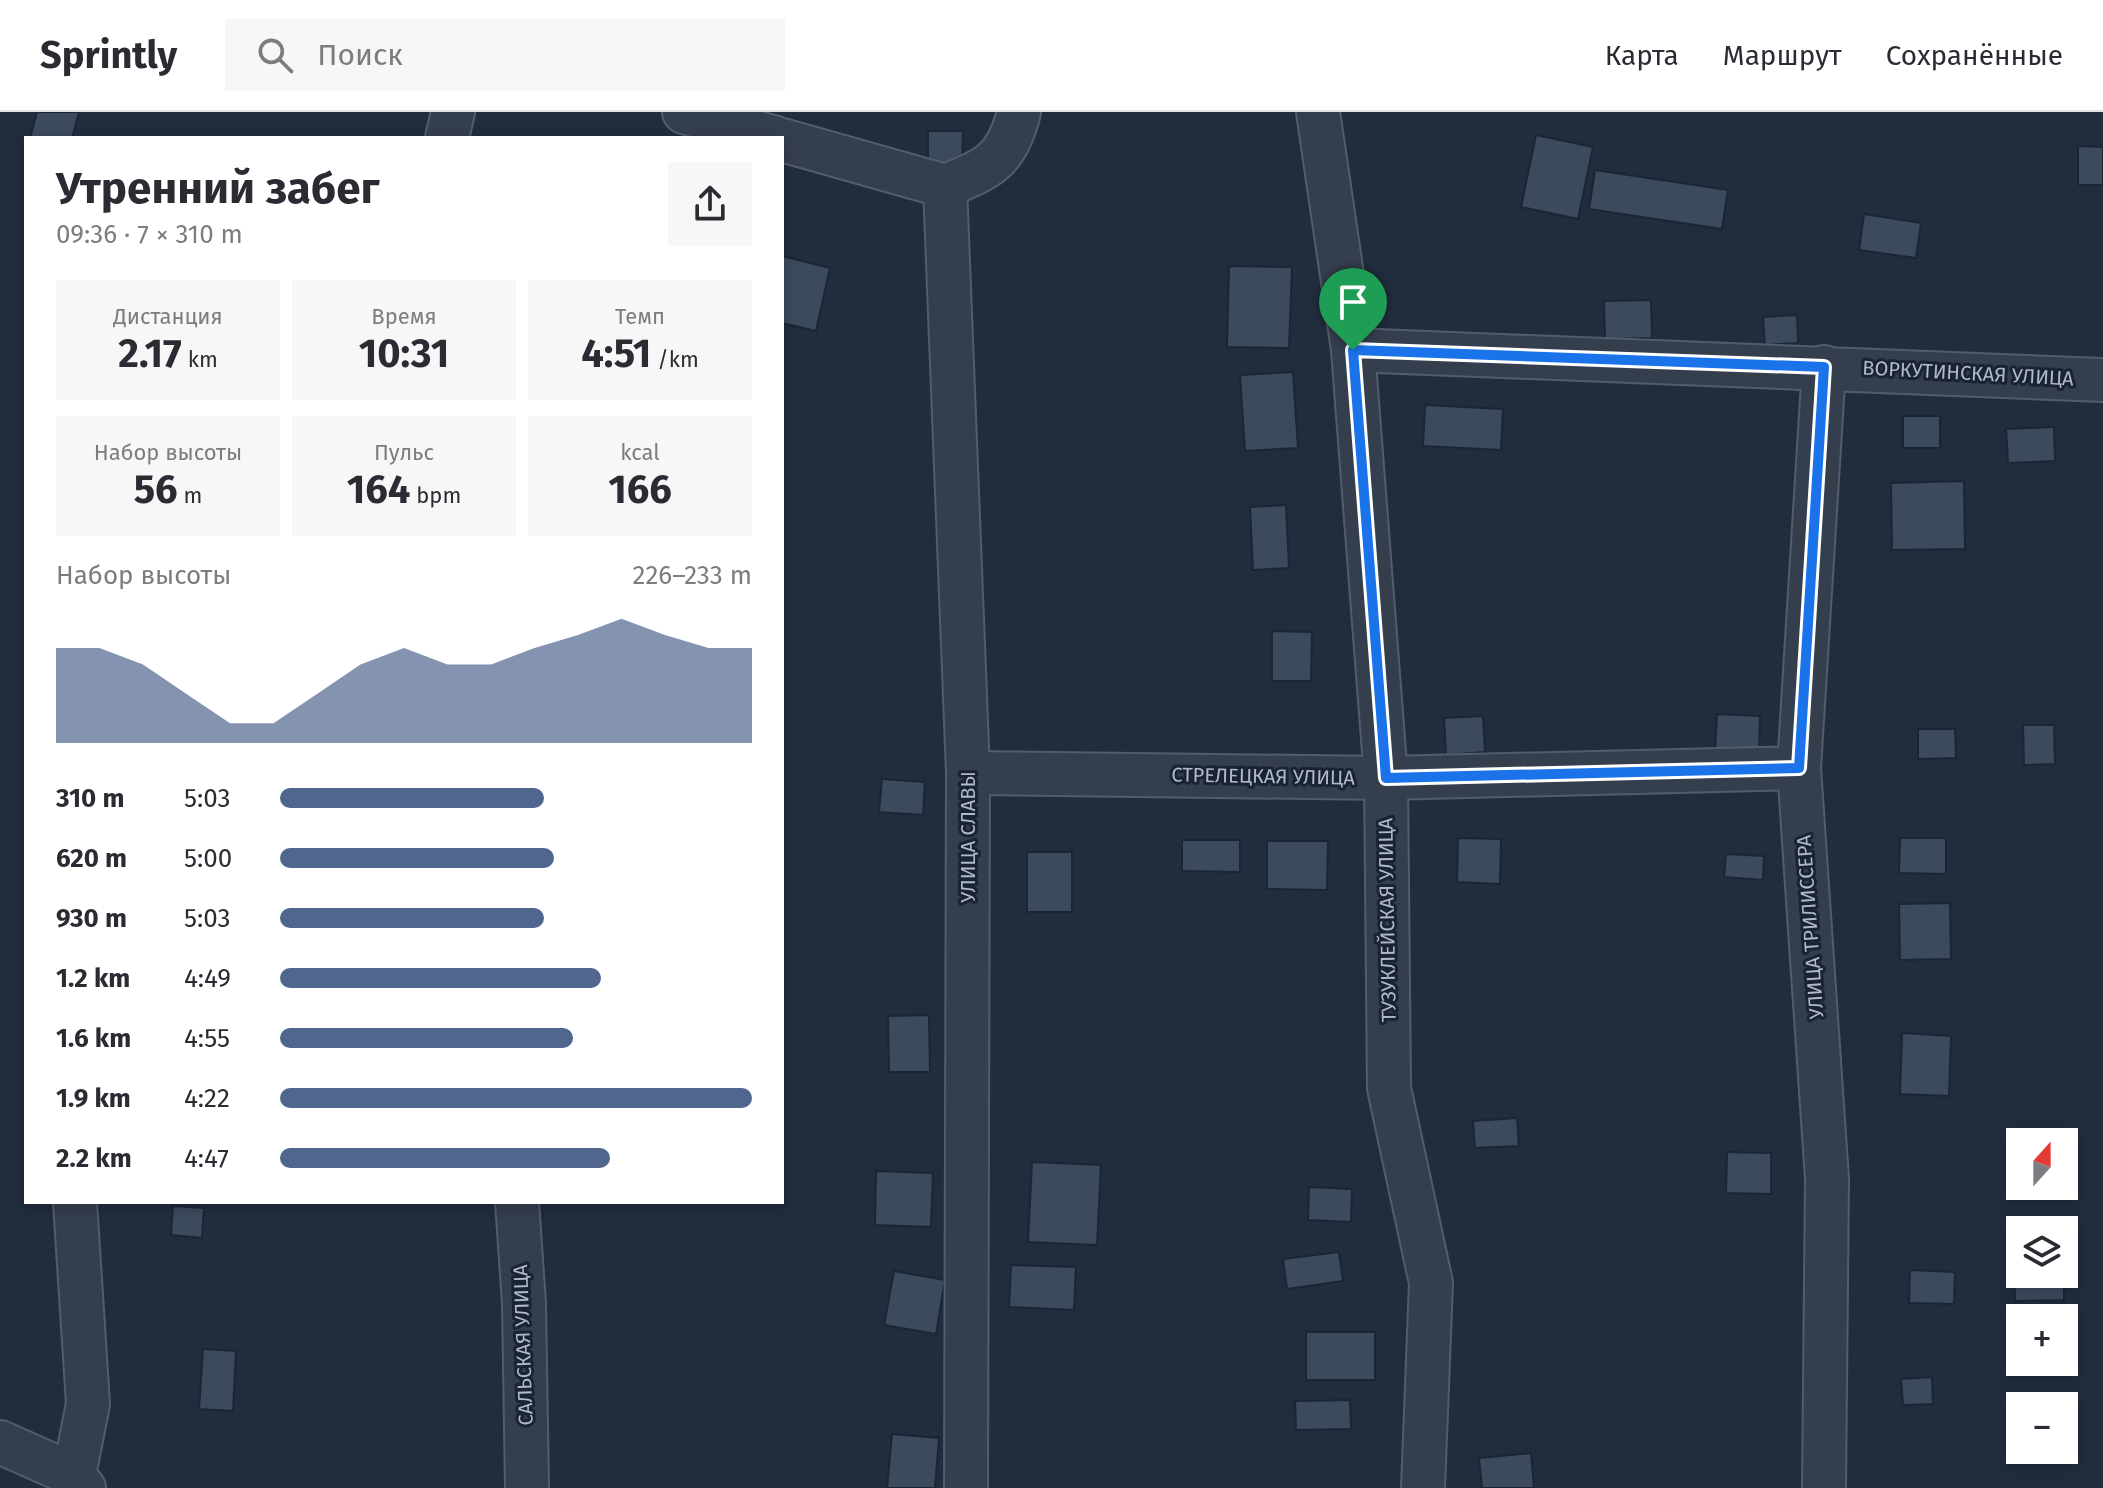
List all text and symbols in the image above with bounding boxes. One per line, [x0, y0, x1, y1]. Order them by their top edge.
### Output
search box [225, 19, 785, 91]
text: Sprintly [40, 32, 177, 78]
icon: search [253, 33, 297, 77]
text: Поиск [317, 37, 403, 73]
text: Карта [1605, 39, 1679, 72]
text: Маршрут [1723, 39, 1842, 72]
text: Сохранённые [1886, 39, 2063, 72]
text: Утренний забег [56, 162, 380, 215]
button: share [668, 162, 752, 246]
text: 09:36 · 7 × 310 m [56, 219, 243, 250]
pin [1319, 268, 1387, 350]
icon: arrive [1331, 280, 1375, 324]
text: Дистанция [113, 303, 223, 330]
text: Время [371, 303, 437, 330]
text: Темп [615, 303, 665, 330]
text: 2.17 [118, 330, 182, 378]
text: 10:31 [359, 330, 449, 378]
text: 4:51 [581, 330, 651, 378]
text: km [182, 346, 218, 373]
text: /km [651, 346, 699, 373]
street label: ВОРКУТИНСКАЯ УЛИЦА [1862, 355, 2075, 391]
text: Набор высоты [94, 439, 242, 466]
text: Пульс [374, 439, 434, 466]
text: kcal [620, 439, 660, 466]
text: 56 [134, 466, 178, 514]
text: 164 [347, 466, 410, 514]
text: 166 [608, 466, 672, 514]
text: m [178, 482, 202, 509]
text: bpm [410, 482, 461, 509]
text: Набор высоты [56, 560, 231, 591]
text: 226–233 m [633, 560, 752, 591]
street label: СТРЕЛЕЦКАЯ УЛИЦА [1171, 762, 1355, 790]
street label: УЛИЦА СЛАВЫ [956, 771, 980, 903]
text: 310 m [56, 783, 124, 814]
text: 5:03 [184, 783, 231, 814]
street label: ТУЗУКЛЕЙСКАЯ УЛИЦА [1373, 817, 1401, 1022]
street label: УЛИЦА ТРИЛИССЕРА [1792, 834, 1828, 1020]
text: 620 m [56, 843, 127, 874]
text: 5:00 [184, 843, 232, 874]
text: 930 m [56, 903, 127, 934]
text: 5:03 [184, 903, 231, 934]
text: 1.2 km [56, 963, 130, 994]
text: 4:49 [184, 963, 231, 994]
text: 1.6 km [56, 1023, 131, 1054]
text: 4:55 [184, 1023, 230, 1054]
text: 1.9 km [56, 1083, 131, 1114]
text: 4:22 [184, 1083, 230, 1114]
north arrow [2006, 1128, 2078, 1200]
map controls [2006, 1128, 2078, 1464]
text: 2.2 km [56, 1143, 132, 1174]
text: 4:47 [184, 1143, 229, 1174]
button: layers [2006, 1216, 2078, 1288]
street label: САЛЬСКАЯ УЛИЦА [508, 1264, 538, 1426]
button: + [2006, 1304, 2078, 1376]
button: − [2006, 1392, 2078, 1464]

